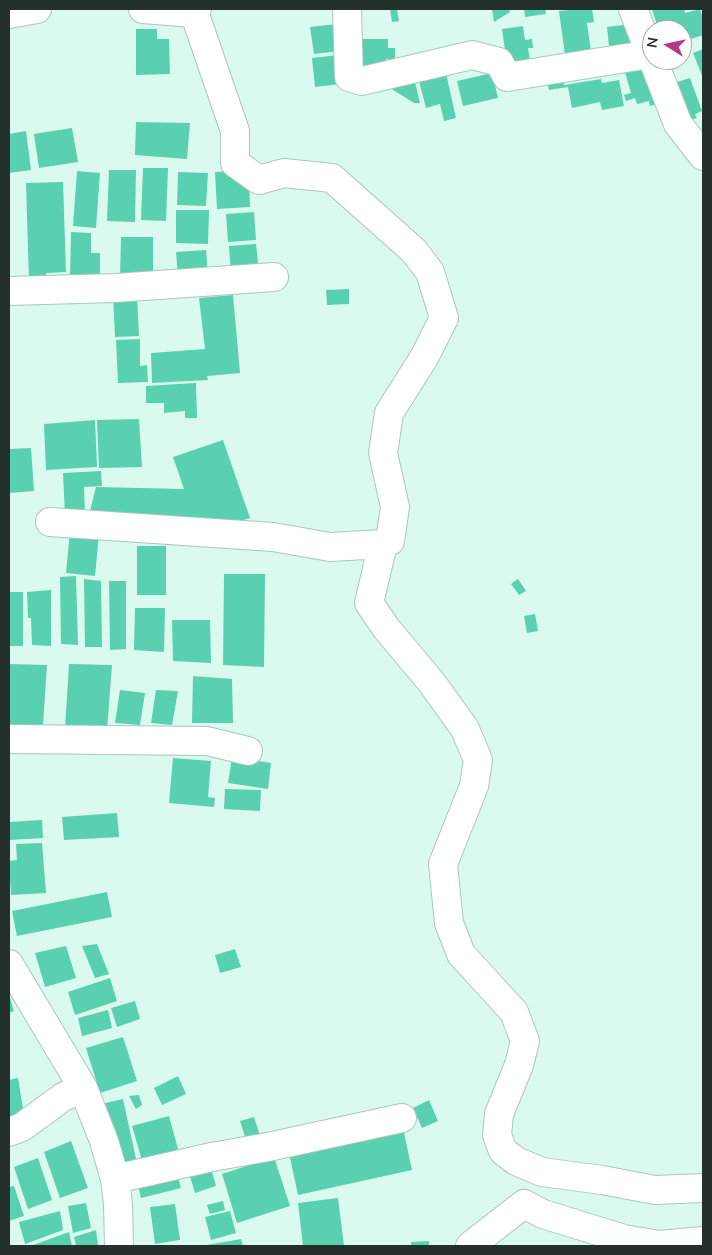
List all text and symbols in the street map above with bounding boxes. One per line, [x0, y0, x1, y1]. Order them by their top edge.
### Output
north arrow [642, 20, 692, 70]
text: N [642, 36, 663, 49]

